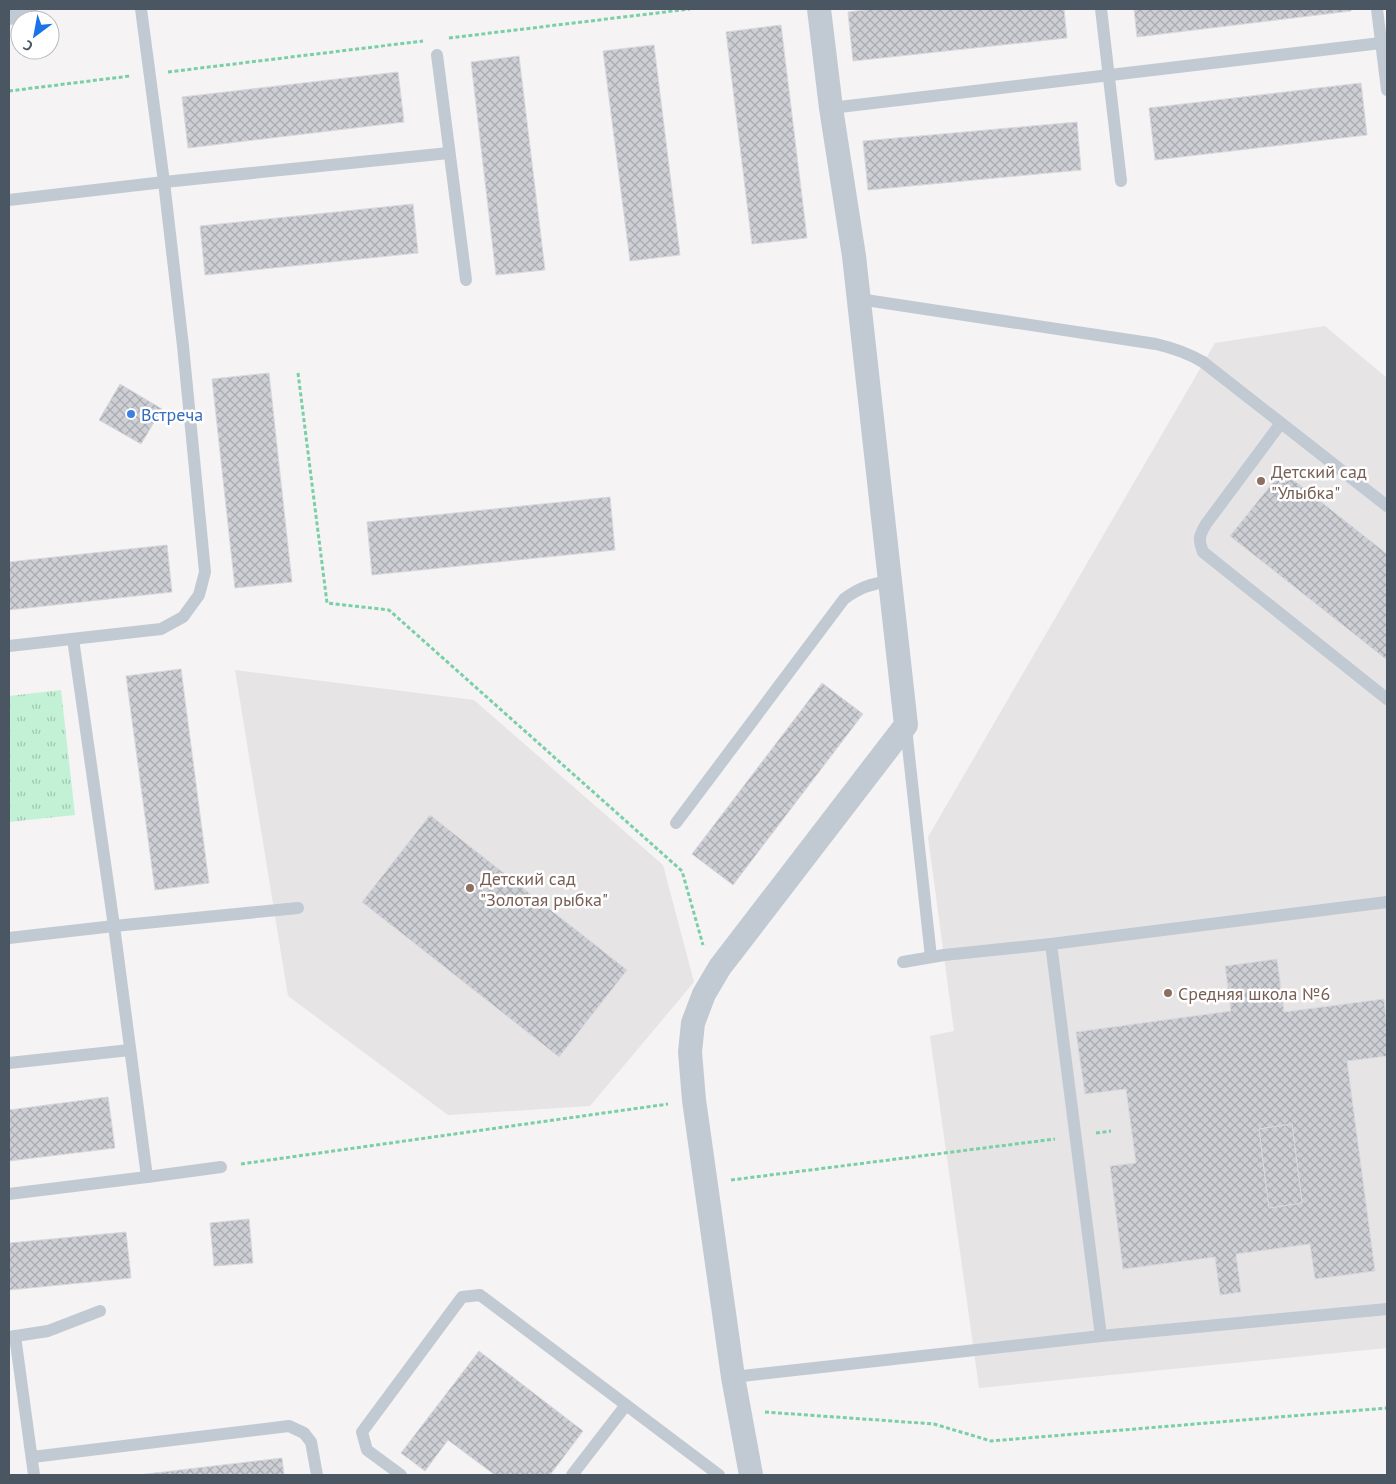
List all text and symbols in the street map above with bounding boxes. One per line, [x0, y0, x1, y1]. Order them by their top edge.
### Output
north arrow [10, 10, 60, 60]
text: С [20, 36, 36, 56]
place label: Встреча [141, 403, 203, 426]
marker: Встреча [125, 408, 137, 420]
place label: Детский сад "Улыбка" [1271, 460, 1367, 504]
marker: Детский сад "Улыбка" [1255, 475, 1267, 487]
place label: Детский сад "Золотая рыбка" [480, 867, 608, 911]
marker: Детский сад "Золотая рыбка" [464, 882, 476, 894]
place label: Средняя школа №6 [1178, 982, 1330, 1005]
marker: Средняя школа №6 [1162, 987, 1174, 999]

